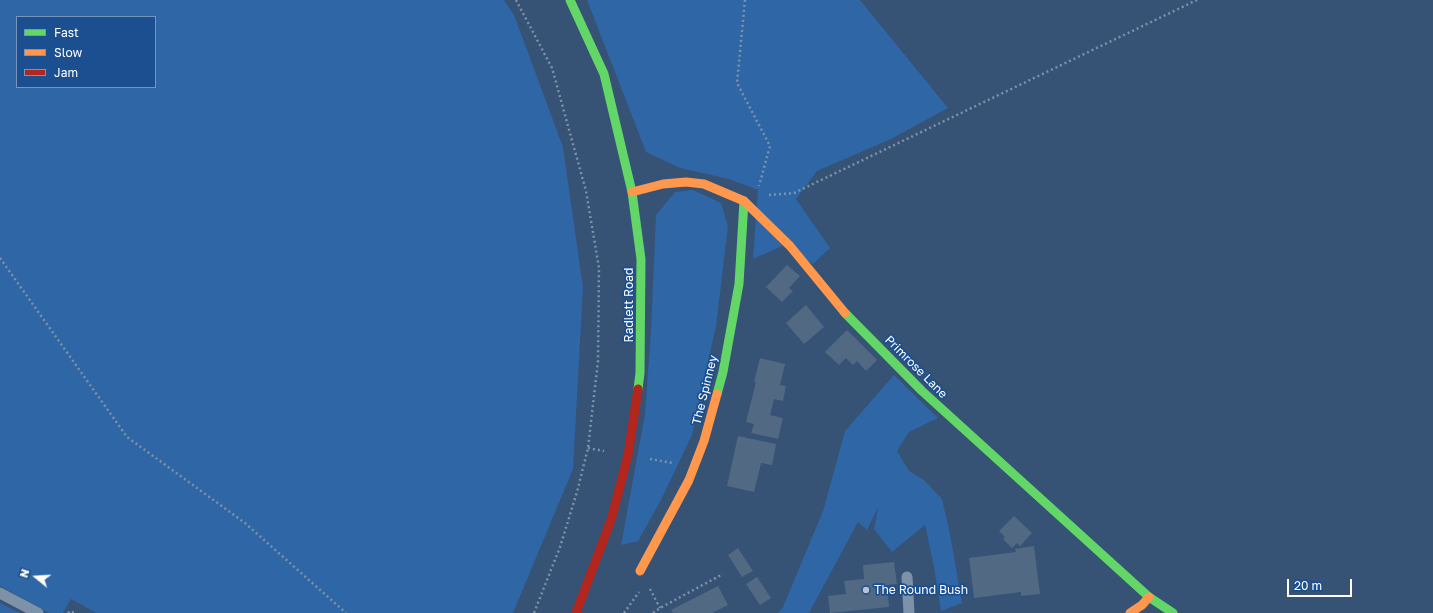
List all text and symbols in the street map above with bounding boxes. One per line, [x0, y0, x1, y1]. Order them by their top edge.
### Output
legend [16, 16, 156, 88]
text: Fast [54, 25, 79, 40]
text: Slow [54, 45, 82, 60]
text: Jam [54, 65, 78, 80]
street label: Radlett Road [622, 268, 636, 342]
street label: Primrose Lane [882, 333, 950, 401]
street label: The Spinney [689, 354, 721, 426]
north arrow [16, 557, 56, 597]
text: N [17, 567, 32, 579]
scale bar [1289, 571, 1354, 597]
text: 20 m [1294, 578, 1322, 593]
place label: The Round Bush [874, 583, 968, 597]
marker: The Round Bush [861, 585, 871, 595]

